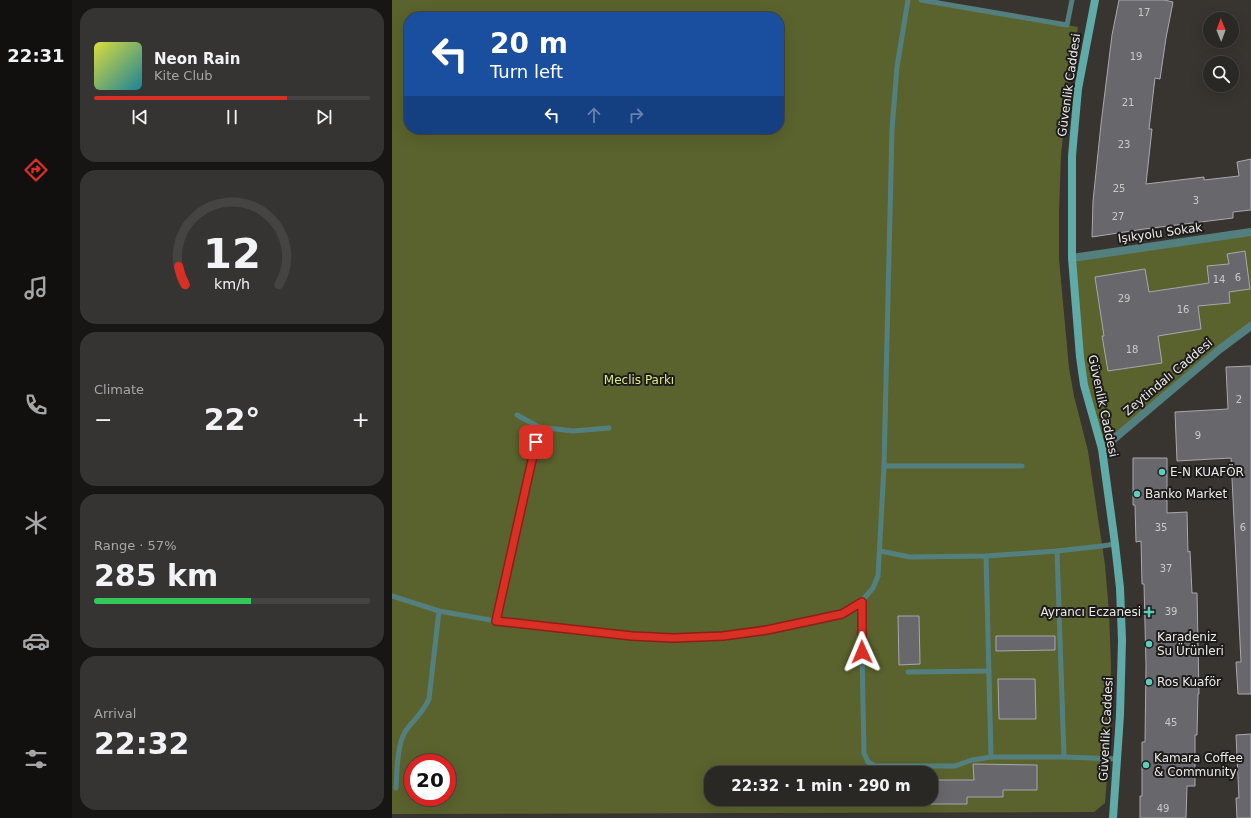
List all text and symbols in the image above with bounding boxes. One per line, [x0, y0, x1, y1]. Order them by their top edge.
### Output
house number: 17 [1138, 7, 1150, 18]
north arrow [1203, 12, 1239, 48]
map controls [1203, 12, 1239, 92]
text: 20 m [490, 27, 568, 60]
icon: left [424, 28, 476, 80]
street label: Güvenlik Caddesi [1055, 32, 1083, 138]
text: 22:31 [7, 45, 65, 66]
text: Neon Rain [154, 50, 240, 68]
house number: 19 [1130, 51, 1142, 62]
button: search [1203, 56, 1239, 92]
text: Turn left [490, 61, 563, 82]
text: Kite Club [154, 68, 213, 83]
house number: 21 [1122, 97, 1134, 108]
icon: left [541, 104, 563, 126]
icon: ahead [583, 104, 605, 126]
icon: right [625, 104, 647, 126]
icon: previous [129, 106, 151, 128]
icon: pause [221, 106, 243, 128]
icon: next [313, 106, 335, 128]
house number: 23 [1118, 139, 1130, 150]
icon: directions [22, 156, 50, 184]
house number: 25 [1113, 183, 1125, 194]
house number: 3 [1193, 195, 1199, 206]
house number: 27 [1112, 211, 1124, 222]
street label: Işıkyolu Sokak [1117, 220, 1203, 246]
text: 12 [203, 229, 261, 278]
house number: 6 [1235, 272, 1241, 283]
icon: music [22, 274, 50, 302]
house number: 14 [1213, 274, 1225, 285]
text: km/h [214, 276, 250, 292]
house number: 29 [1118, 293, 1130, 304]
house number: 16 [1177, 304, 1189, 315]
street label: Zeytindalı Caddesi [1121, 336, 1215, 418]
house number: 18 [1126, 344, 1138, 355]
street label: Güvenlik Caddesi [1085, 353, 1121, 459]
park label: Meclis Parkı [604, 373, 674, 387]
text: Climate [94, 382, 144, 397]
icon: phone [22, 391, 50, 419]
house number: 2 [1236, 394, 1242, 405]
text: 22° [204, 402, 260, 437]
text: − [94, 407, 112, 432]
text: + [352, 407, 370, 432]
pin [519, 425, 553, 459]
house number: 9 [1195, 430, 1201, 441]
icon: arrive [525, 431, 547, 453]
place label: E-N KUAFÖR [1170, 463, 1244, 479]
marker: E-N KUAFÖR [1157, 467, 1167, 477]
place label: Banko Market [1145, 487, 1227, 501]
marker: Banko Market [1132, 489, 1142, 499]
icon: climate [22, 509, 50, 537]
house number: 35 [1155, 522, 1167, 533]
house number: 6 [1240, 522, 1246, 533]
text: Range · 57% [94, 538, 177, 553]
text: 285 km [94, 558, 218, 593]
house number: 37 [1160, 563, 1172, 574]
place label: Ayrancı Eczanesi [1040, 605, 1141, 619]
house number: 39 [1165, 606, 1177, 617]
marker: Ayrancı Eczanesi [1144, 607, 1154, 617]
icon: car [22, 627, 50, 655]
place label: Karadeniz Su Ürünleri [1157, 630, 1224, 658]
position arrow [841, 631, 883, 673]
marker: Karadeniz Su Ürünleri [1144, 639, 1154, 649]
place label: Ros Kuaför [1157, 675, 1221, 689]
street label: Güvenlik Caddesi [1096, 677, 1116, 781]
marker: Ros Kuaför [1144, 677, 1154, 687]
text: Arrival [94, 706, 136, 721]
house number: 45 [1165, 717, 1177, 728]
text: 22:32 [94, 726, 190, 761]
icon: filters [22, 745, 50, 773]
place label: Kamara Coffee & Community [1154, 751, 1243, 779]
speed limit sign: 20 [404, 754, 456, 806]
marker: Kamara Coffee & Community [1141, 760, 1151, 770]
text: 22:32 · 1 min · 290 m [731, 777, 911, 795]
house number: 49 [1157, 803, 1169, 814]

